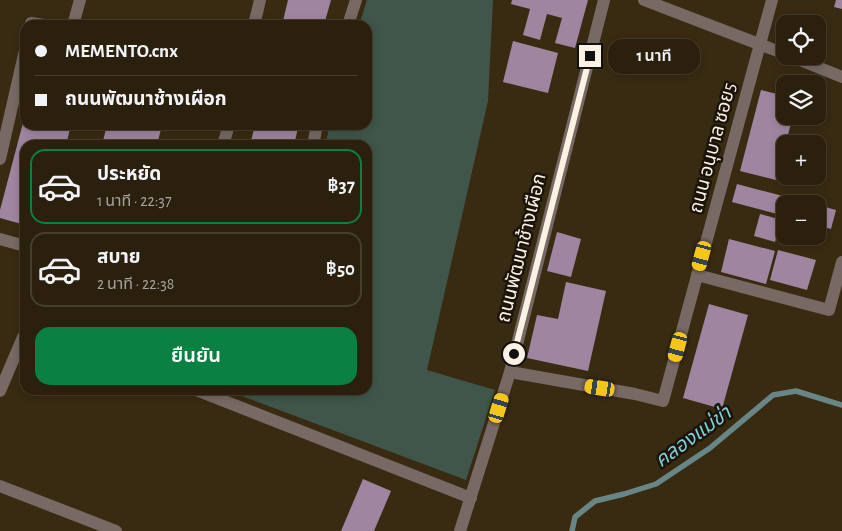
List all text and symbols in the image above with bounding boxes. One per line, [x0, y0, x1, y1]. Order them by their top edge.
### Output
map controls [776, 15, 826, 245]
button: locate [776, 15, 826, 65]
callout: 1 นาที [608, 38, 700, 74]
text: MEMENTO.cnx [65, 42, 178, 61]
route end [579, 45, 601, 67]
text: 1 นาที [636, 48, 672, 64]
button: layers [776, 75, 826, 125]
street label: ถนน อนุบาล ซอย5 [686, 81, 741, 216]
text: ถนนพัฒนาช้างเผือก [65, 90, 227, 109]
button: + [776, 135, 826, 185]
icon: car [37, 164, 82, 209]
text: ประหยัด [97, 165, 161, 184]
street label: ถนนพัฒนาช้างเผือก [491, 171, 550, 325]
text: ฿37 [328, 177, 355, 196]
text: 1 นาที · 22:37 [97, 193, 172, 209]
button: − [776, 195, 826, 245]
car [690, 240, 713, 272]
icon: car [37, 247, 82, 292]
text: สบาย [97, 248, 141, 267]
text: ฿50 [326, 260, 355, 279]
text: 2 นาที · 22:38 [97, 276, 174, 292]
button: ยืนยัน [35, 327, 357, 385]
car [666, 331, 689, 363]
route start [503, 343, 525, 365]
car [584, 378, 615, 398]
car [487, 391, 510, 425]
water label: คลองแม่ข่า [651, 402, 735, 471]

